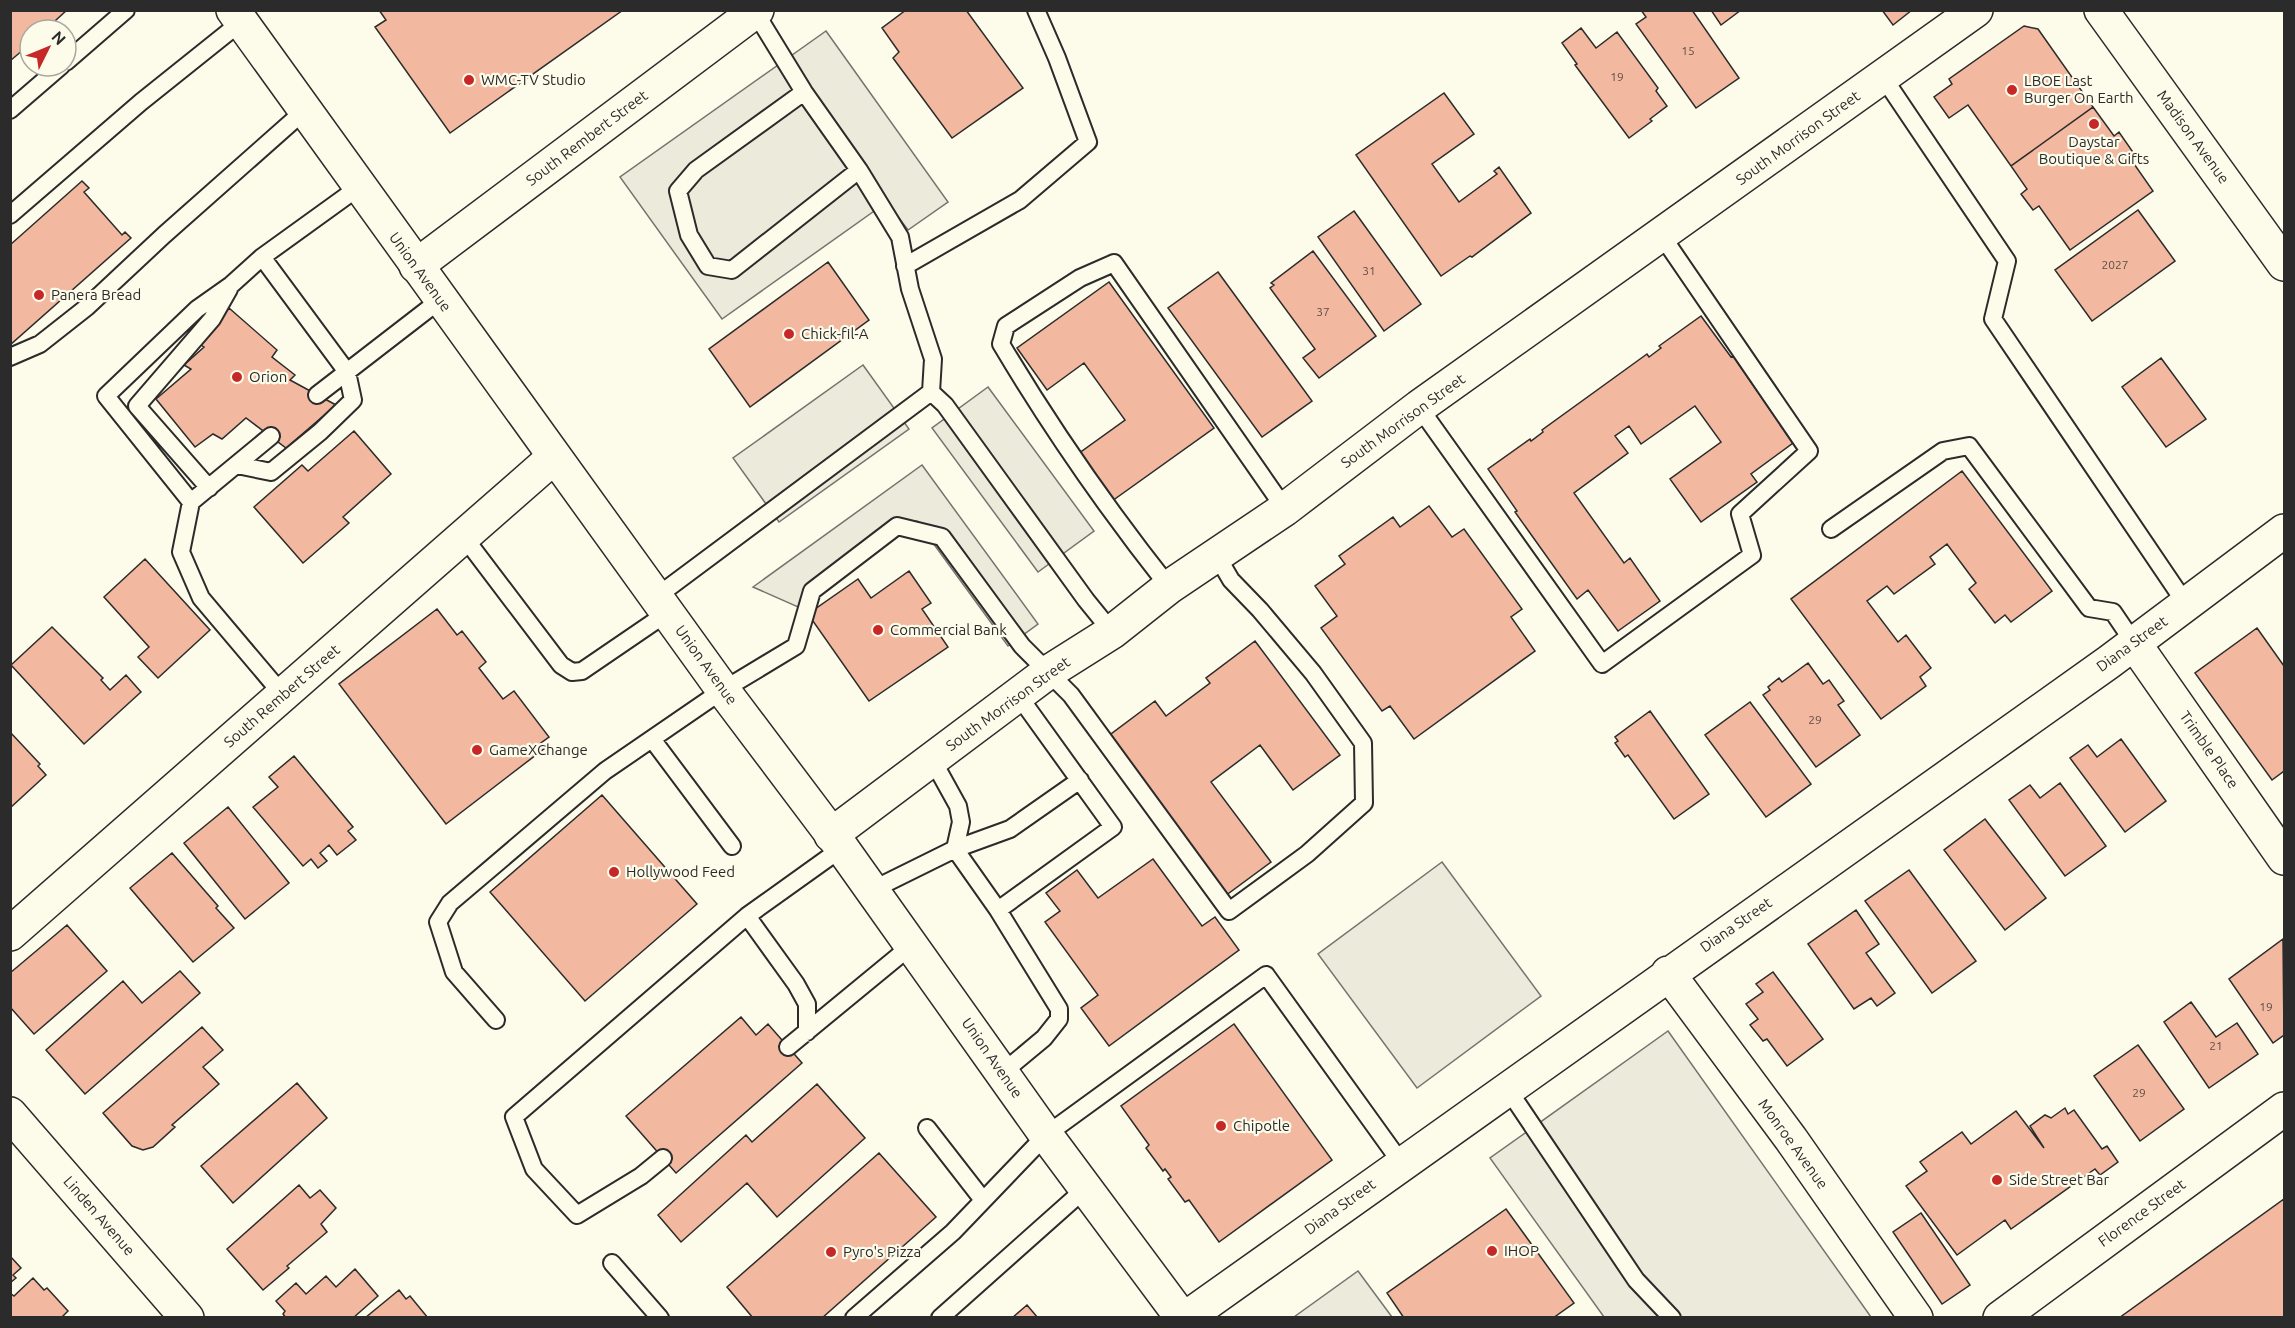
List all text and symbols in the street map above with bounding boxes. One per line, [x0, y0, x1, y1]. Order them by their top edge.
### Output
north arrow [18, 18, 78, 78]
text: N [48, 27, 70, 48]
house number: 15 [1681, 44, 1695, 57]
house number: 19 [1610, 70, 1624, 83]
place label: WMC-TV Studio [481, 71, 586, 88]
place label: LBOE Last Burger On Earth [2024, 72, 2134, 106]
marker: WMC-TV Studio [462, 73, 476, 87]
marker: LBOE Last Burger On Earth [2005, 83, 2019, 97]
street label: South Rembert Street [523, 86, 651, 189]
street label: South Morrison Street [1732, 87, 1863, 188]
street label: Madison Avenue [2154, 87, 2233, 187]
marker: Daystar Boutique & Gifts [2087, 117, 2101, 131]
place label: Daystar Boutique & Gifts [2039, 133, 2149, 167]
street label: Union Avenue [386, 229, 455, 315]
house number: 2027 [2101, 258, 2129, 271]
house number: 31 [1362, 264, 1376, 277]
place label: Panera Bread [51, 286, 141, 303]
marker: Panera Bread [32, 288, 46, 302]
house number: 37 [1316, 305, 1330, 318]
place label: Chick-fil-A [801, 325, 869, 342]
marker: Chick-fil-A [782, 327, 796, 341]
place label: Orion [249, 368, 287, 385]
marker: Orion [230, 370, 244, 384]
street label: South Morrison Street [1337, 370, 1468, 471]
street label: Diana Street [2093, 612, 2171, 675]
place label: Commercial Bank [890, 621, 1007, 638]
street label: Union Avenue [672, 622, 741, 708]
marker: Commercial Bank [871, 623, 885, 637]
street label: South Rembert Street [220, 641, 343, 750]
street label: South Morrison Street [942, 653, 1073, 754]
street label: Trimble Place [2177, 708, 2242, 792]
house number: 29 [1808, 713, 1822, 726]
place label: GameXChange [489, 741, 588, 758]
marker: GameXChange [470, 743, 484, 757]
place label: Hollywood Feed [626, 863, 735, 880]
marker: Hollywood Feed [607, 865, 621, 879]
street label: Diana Street [1697, 894, 1775, 956]
house number: 19 [2259, 1000, 2273, 1013]
street label: Union Avenue [959, 1014, 1026, 1101]
house number: 21 [2209, 1039, 2223, 1052]
house number: 29 [2132, 1086, 2146, 1099]
street label: Monroe Avenue [1755, 1095, 1832, 1192]
place label: Chipotle [1233, 1117, 1290, 1134]
marker: Chipotle [1214, 1119, 1228, 1133]
place label: Side Street Bar [2009, 1171, 2110, 1188]
street label: Linden Avenue [60, 1173, 138, 1259]
marker: Side Street Bar [1990, 1173, 2004, 1187]
street label: Diana Street [1301, 1175, 1379, 1238]
street label: Florence Street [2095, 1175, 2189, 1250]
place label: IHOP [1504, 1242, 1539, 1259]
place label: Pyro's Pizza [843, 1243, 921, 1260]
marker: IHOP [1485, 1244, 1499, 1258]
marker: Pyro's Pizza [824, 1245, 838, 1259]

